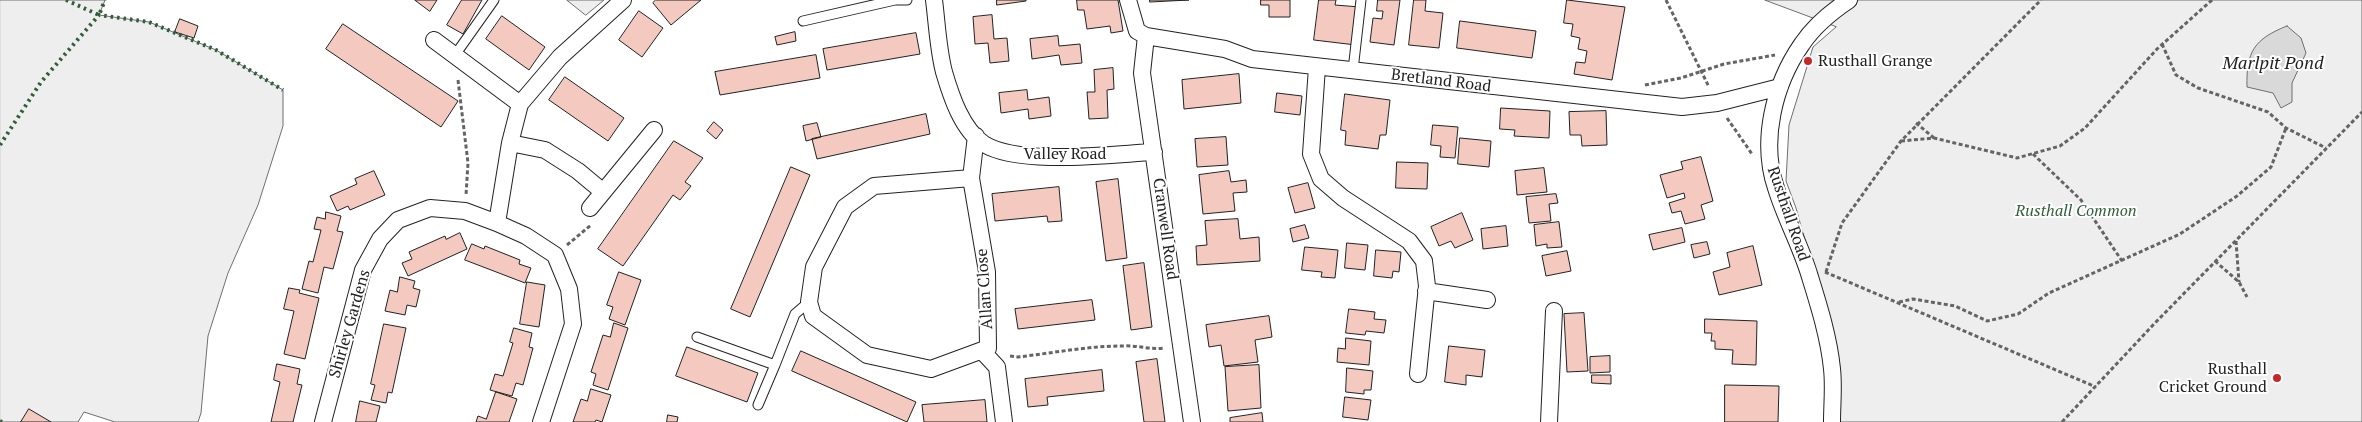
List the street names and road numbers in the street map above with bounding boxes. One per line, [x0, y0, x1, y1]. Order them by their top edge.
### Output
street label: Bretland Road [1390, 65, 1492, 97]
street label: Valley Road [1024, 144, 1106, 164]
street label: Rusthall Road [1763, 164, 1813, 264]
street label: Cranwell Road [1148, 177, 1182, 281]
street label: Allan Close [973, 248, 997, 330]
street label: Shirley Gardens [325, 267, 375, 381]

